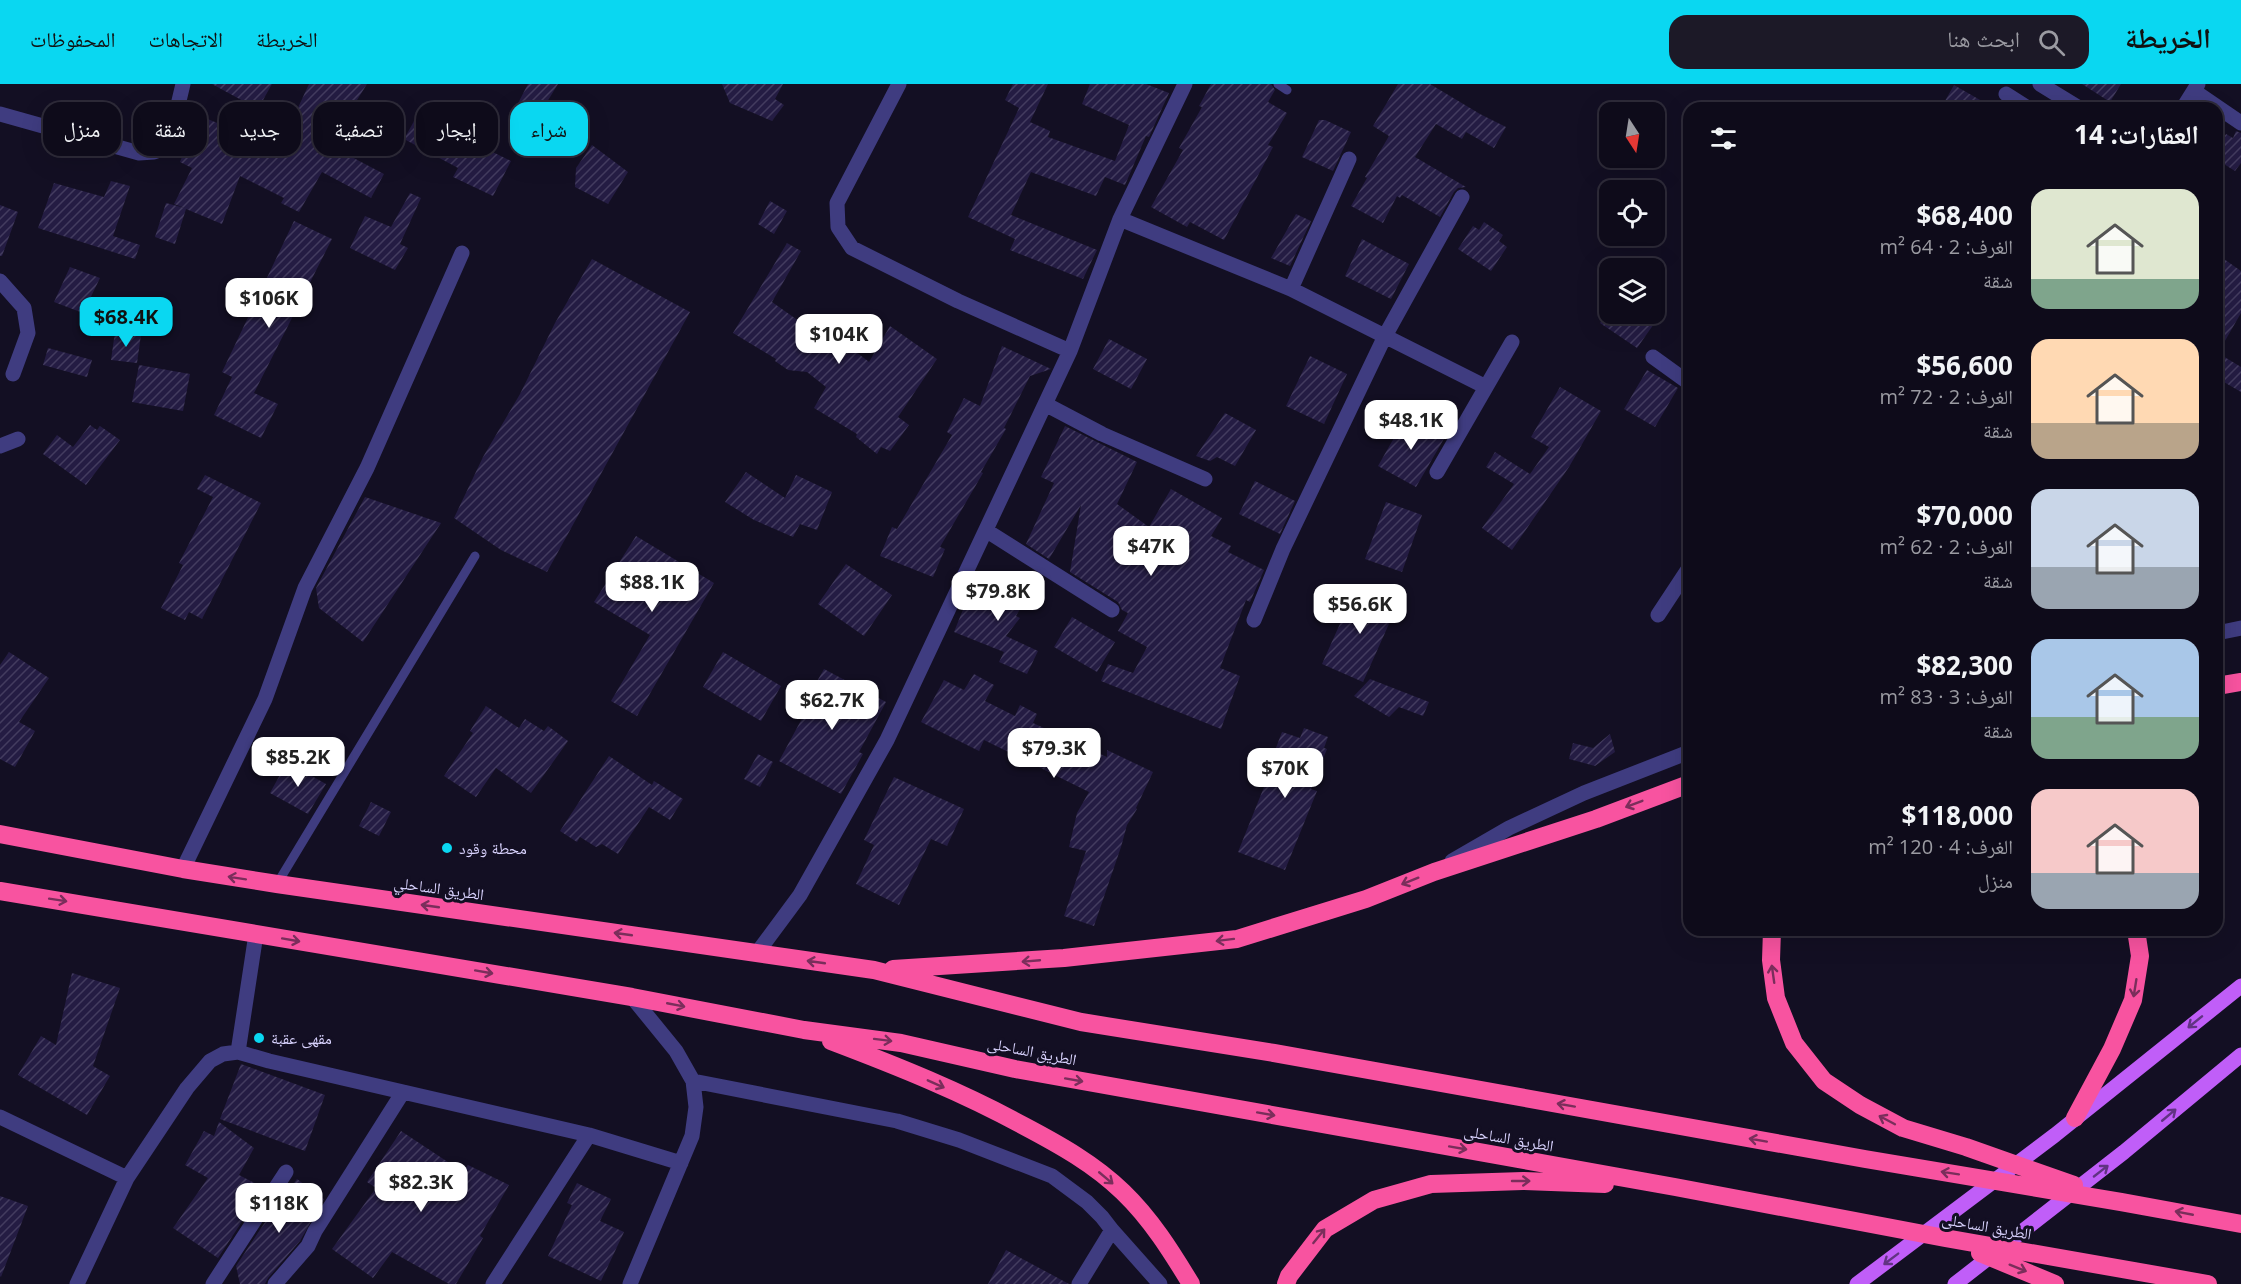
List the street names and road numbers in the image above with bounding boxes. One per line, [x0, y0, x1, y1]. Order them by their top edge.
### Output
street label: الطريق الساحلي [392, 871, 485, 907]
street label: الطريق الساحلى [985, 1032, 1079, 1070]
street label: الطريق الساحلى [1462, 1119, 1556, 1157]
street label: الطريق الساحلى [1940, 1207, 2034, 1245]

